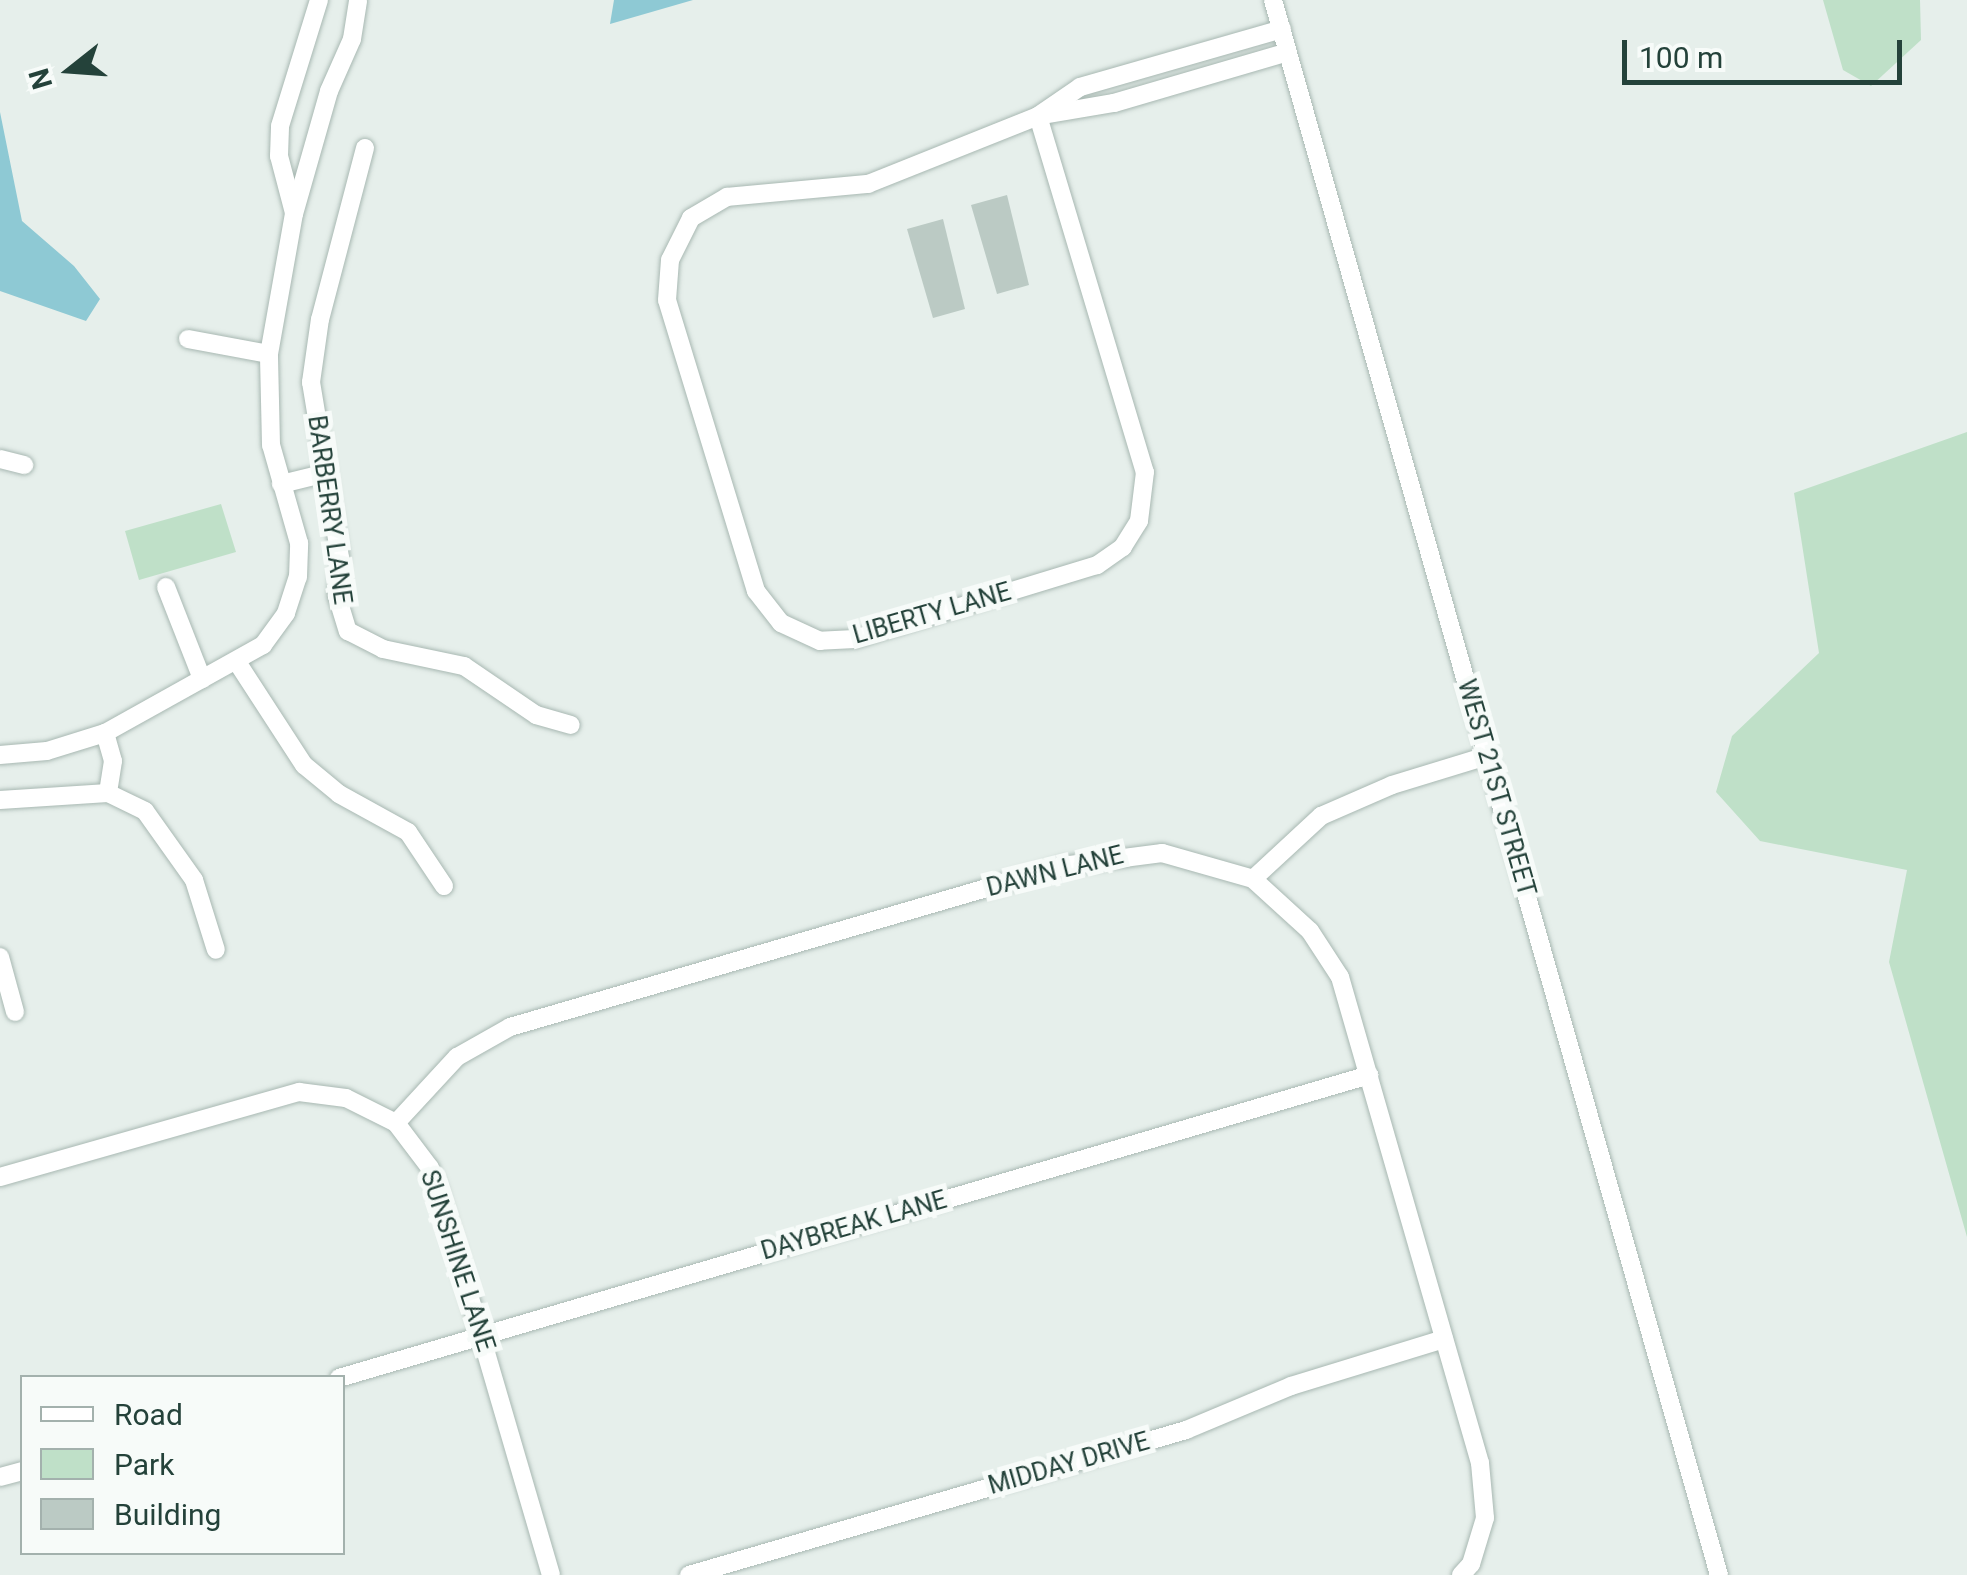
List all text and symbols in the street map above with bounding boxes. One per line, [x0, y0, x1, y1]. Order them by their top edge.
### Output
north arrow [20, 20, 120, 120]
scale bar [1627, 20, 1907, 82]
text: 100 m [1639, 40, 1723, 75]
text: N [22, 65, 60, 93]
street label: BARBERRY LANE [301, 414, 357, 606]
street label: LIBERTY LANE [850, 577, 1014, 651]
street label: WEST 21ST STREET [1451, 676, 1541, 900]
street label: DAWN LANE [984, 841, 1126, 903]
street label: SUNSHINE LANE [414, 1167, 500, 1355]
street label: DAYBREAK LANE [758, 1185, 950, 1267]
legend [20, 1375, 345, 1555]
text: Road [114, 1397, 183, 1432]
street label: MIDDAY DRIVE [985, 1427, 1153, 1501]
text: Park [114, 1447, 174, 1482]
text: Building [114, 1497, 221, 1532]

